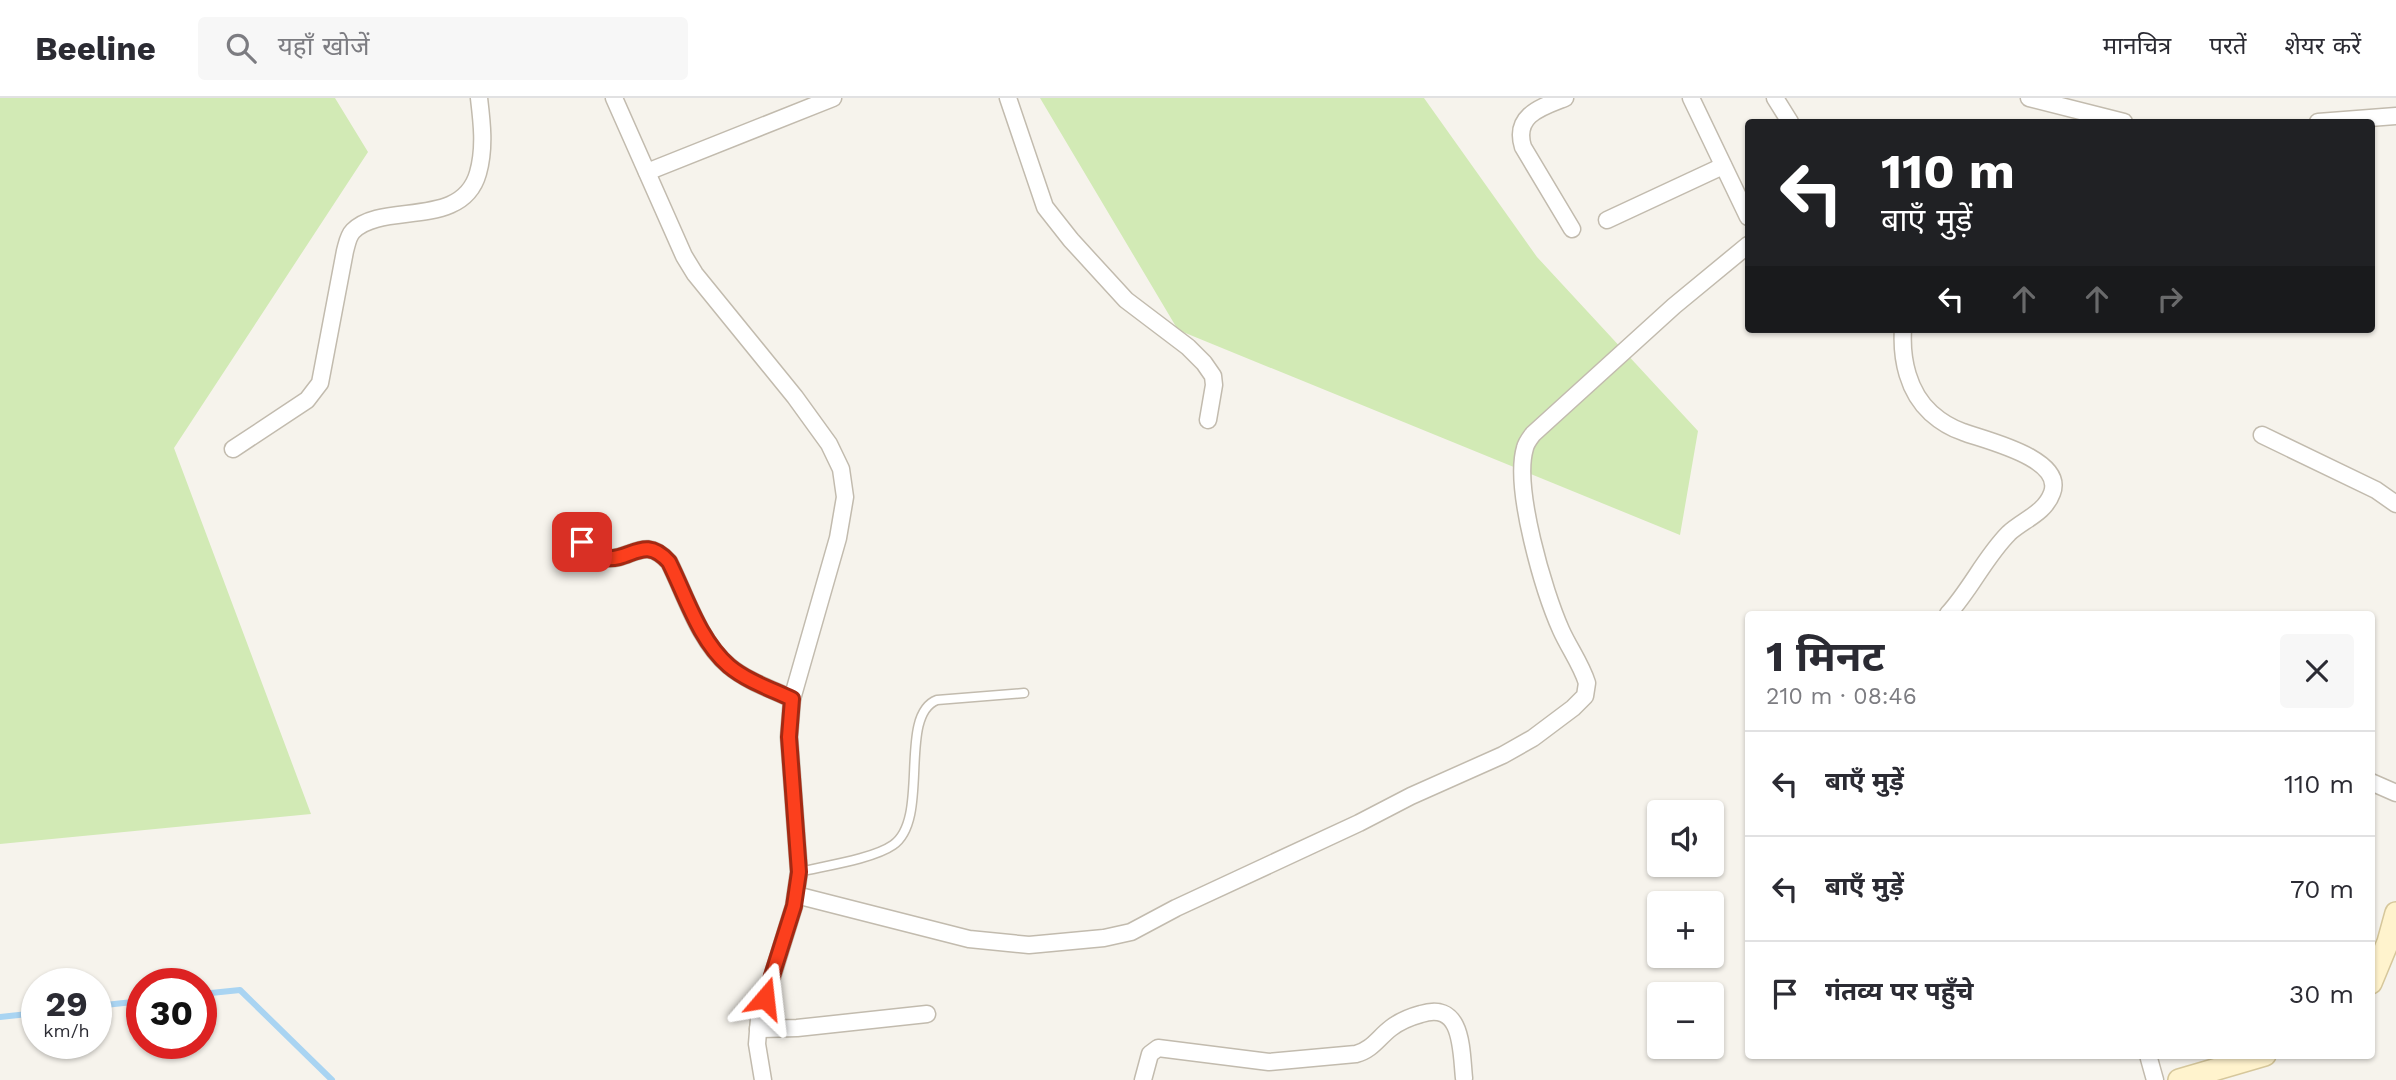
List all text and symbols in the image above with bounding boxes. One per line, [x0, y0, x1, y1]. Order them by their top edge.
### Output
search box [198, 17, 688, 80]
text: Beeline [35, 29, 156, 68]
icon: search [222, 29, 260, 67]
text: यहाँ खोजें [278, 31, 370, 61]
text: मानचित्र [2103, 32, 2171, 60]
text: परतें [2209, 32, 2247, 60]
text: शेयर करें [2285, 32, 2361, 60]
text: 110 m [1881, 142, 2015, 200]
icon: left [1766, 147, 1857, 238]
text: बाएँ मुड़ें [1881, 201, 1972, 239]
icon: left [1932, 280, 1970, 318]
icon: ahead [2005, 280, 2043, 318]
icon: ahead [2078, 280, 2116, 318]
icon: right [2151, 280, 2189, 318]
pin [552, 512, 612, 572]
icon: arrive [563, 523, 601, 561]
text: 1 मिनट [1766, 632, 1884, 681]
button: close [2280, 634, 2354, 708]
text: 210 m · 08:46 [1766, 683, 1917, 710]
icon: left [1766, 765, 1804, 803]
text: बाएँ मुड़ें [1825, 766, 1904, 796]
text: 110 m [2284, 769, 2354, 799]
map controls [1647, 800, 1724, 1059]
button: sound [1647, 800, 1724, 877]
icon: left [1766, 870, 1804, 908]
text: बाएँ मुड़ें [1825, 871, 1904, 901]
text: 70 m [2290, 874, 2354, 904]
button: + [1647, 891, 1724, 968]
position arrow [728, 961, 802, 1035]
speed limit sign: 30 [126, 968, 217, 1059]
icon: arrive [1766, 975, 1804, 1013]
text: गंतव्य पर पहुँचे [1825, 976, 1974, 1006]
text: 30 m [2289, 979, 2354, 1009]
button: − [1647, 982, 1724, 1059]
text: 29 [45, 983, 88, 1025]
text: km/h [43, 1020, 90, 1041]

